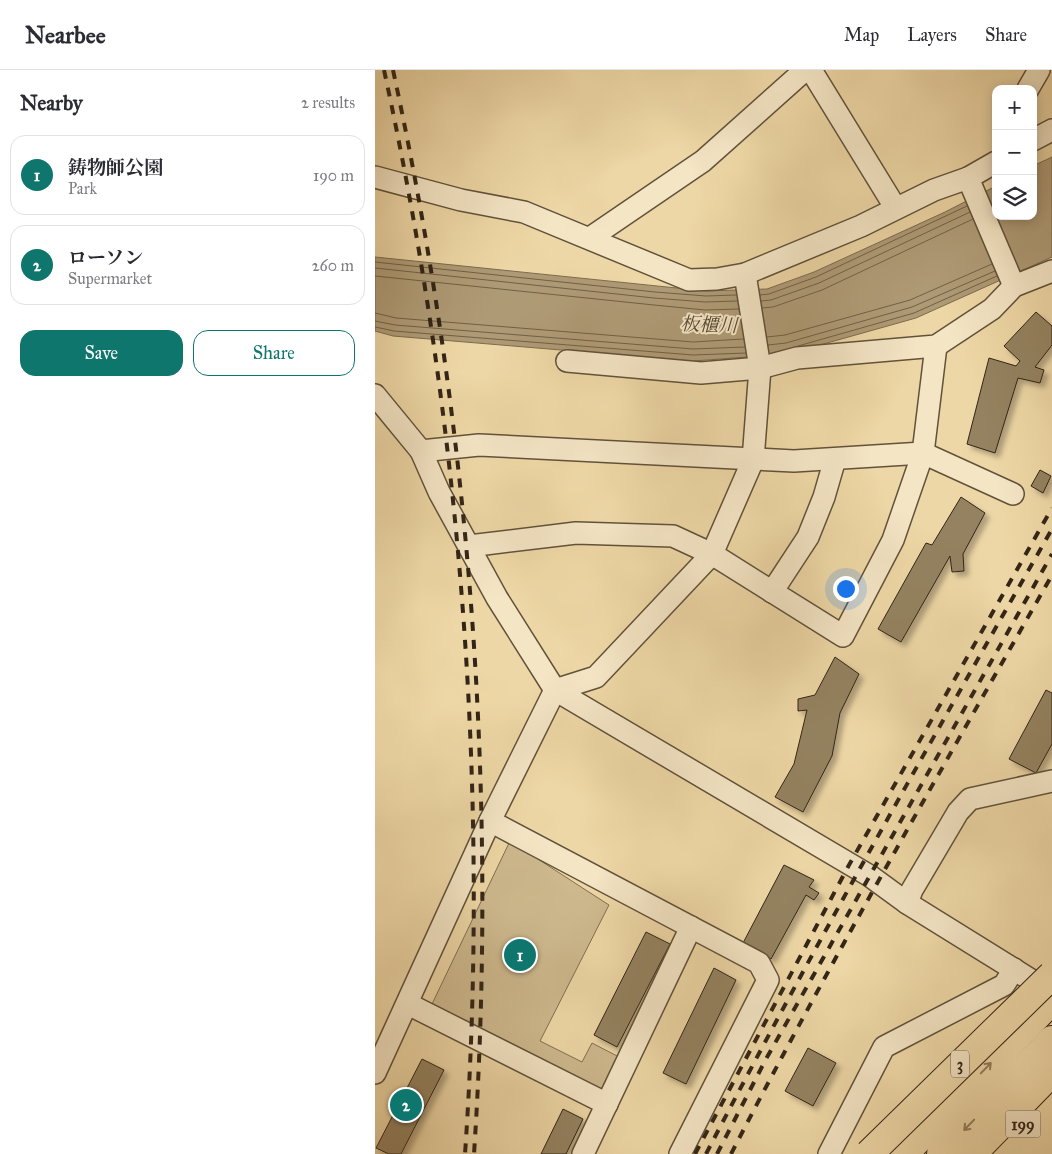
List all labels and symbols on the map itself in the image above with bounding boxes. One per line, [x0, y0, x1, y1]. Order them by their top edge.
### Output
water label: 板櫃川 [680, 312, 740, 337]
your location [833, 576, 859, 602]
pin: 1 [504, 936, 536, 974]
road number: 3 [951, 1051, 969, 1078]
one-way arrow [980, 1062, 992, 1074]
pin: 2 [390, 1086, 422, 1124]
road number: 199 [1005, 1110, 1041, 1138]
one-way arrow [963, 1119, 975, 1132]

